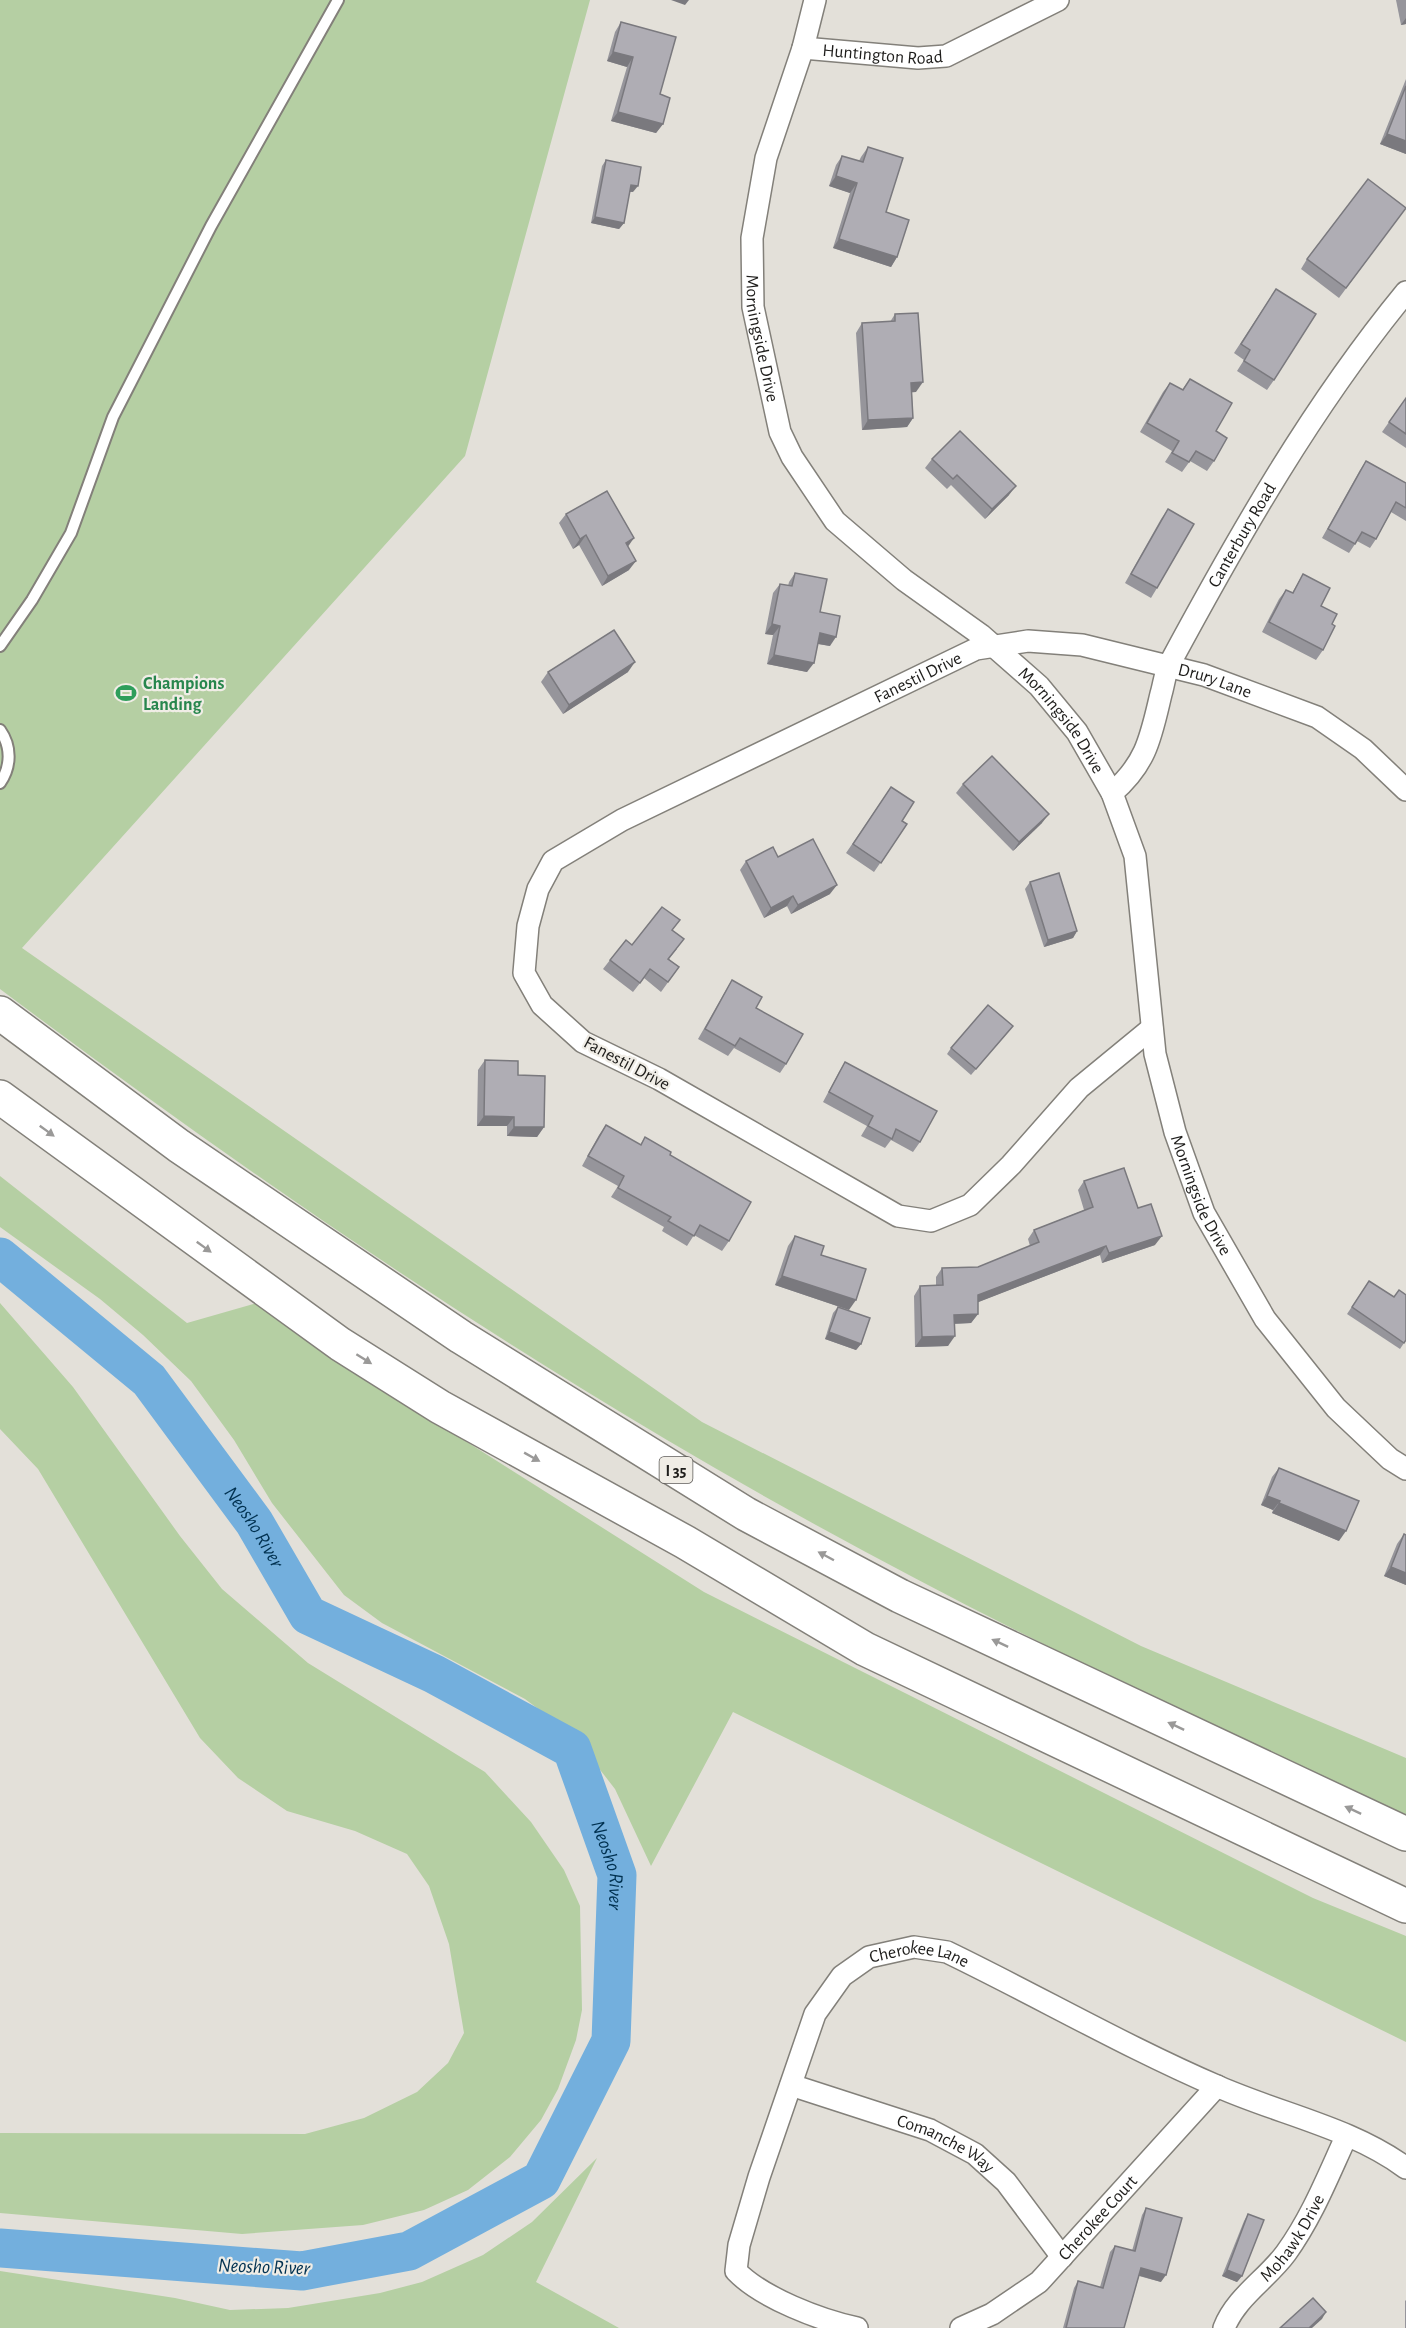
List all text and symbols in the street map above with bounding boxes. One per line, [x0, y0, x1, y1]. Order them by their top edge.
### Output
street label: Huntington Road [822, 42, 944, 68]
street label: Morningside Drive [742, 275, 781, 404]
street label: Canterbury Road [1205, 480, 1280, 591]
street label: Fanestil Drive [872, 649, 965, 707]
street label: Drury Lane [1176, 661, 1254, 702]
street label: Morningside Drive [1015, 664, 1107, 777]
place label: Champions Landing [143, 675, 224, 714]
sports icon: Champions Landing [114, 681, 138, 705]
street label: Fanestil Drive [581, 1034, 673, 1094]
one-way arrow [40, 1125, 55, 1137]
street label: Morningside Drive [1167, 1133, 1234, 1259]
one-way arrow [196, 1241, 212, 1253]
one-way arrow [356, 1353, 372, 1364]
one-way arrow [524, 1452, 540, 1463]
road number: I 35 [660, 1457, 692, 1483]
water label: Neosho River [220, 1483, 287, 1571]
one-way arrow [817, 1551, 834, 1561]
one-way arrow [992, 1639, 1009, 1648]
one-way arrow [1168, 1722, 1185, 1731]
one-way arrow [1344, 1805, 1361, 1814]
water label: Neosho River [587, 1818, 626, 1911]
street label: Cherokee Lane [868, 1939, 972, 1971]
street label: Comanche Way [894, 2112, 998, 2177]
street label: Cherokee Court [1055, 2172, 1141, 2264]
street label: Mohawk Drive [1257, 2192, 1328, 2286]
water label: Neosho River [218, 2255, 311, 2279]

